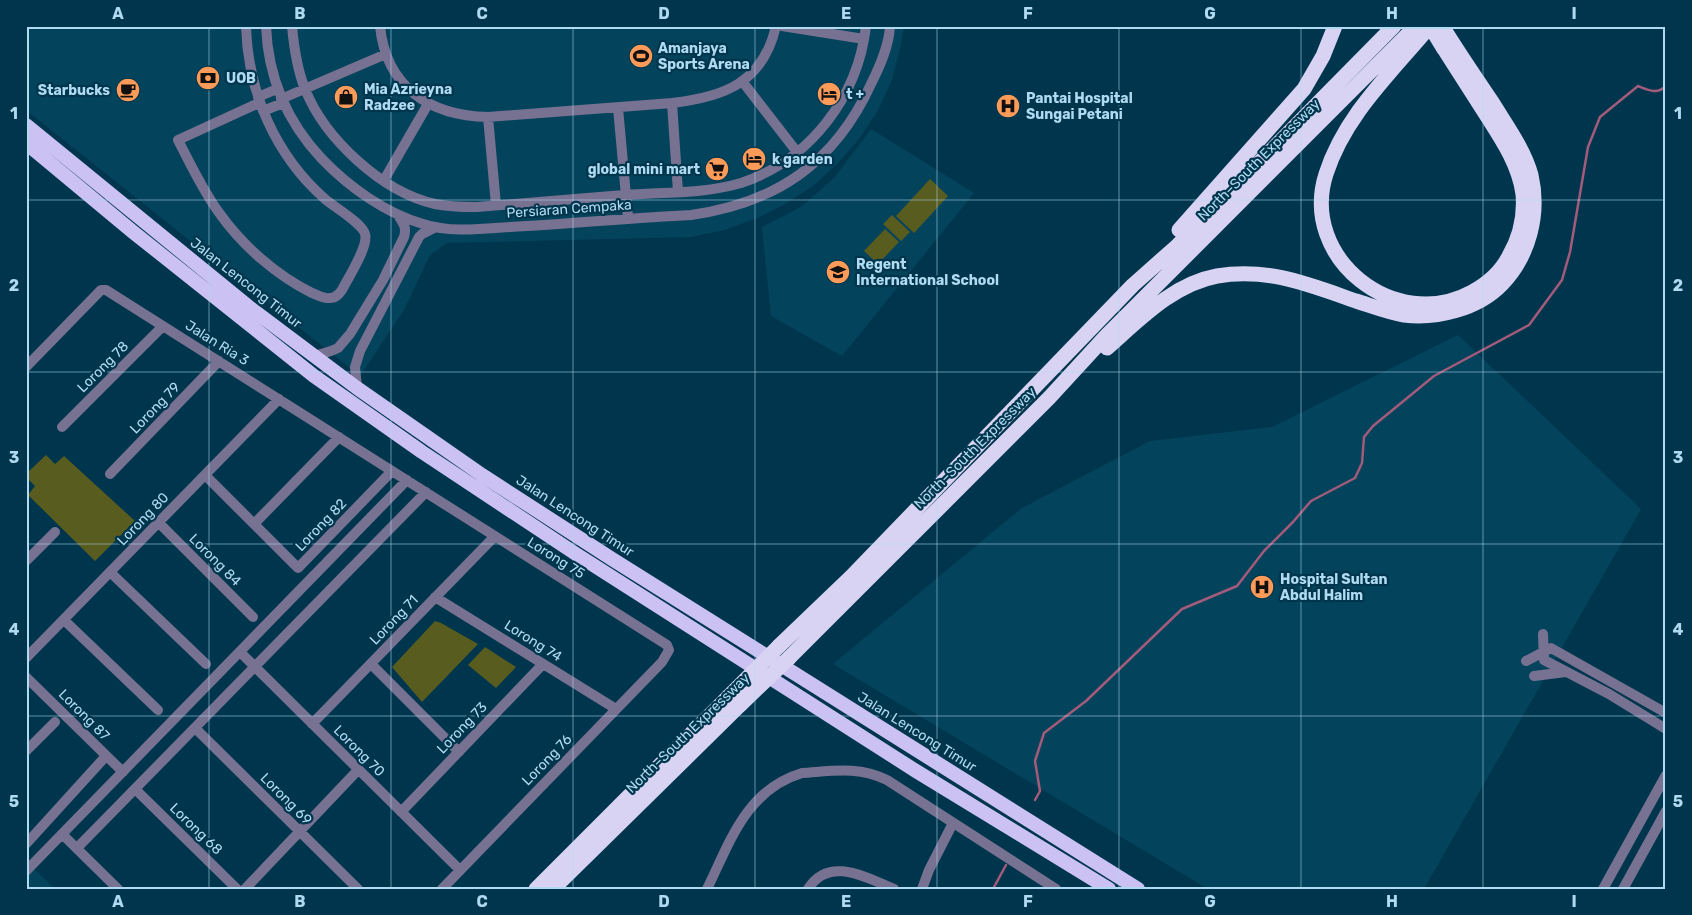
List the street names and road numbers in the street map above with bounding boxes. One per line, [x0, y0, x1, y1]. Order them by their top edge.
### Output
street label: North–South Expressway [1195, 95, 1324, 224]
street label: Persiaran Cempaka [506, 196, 632, 222]
street label: Jalan Lencong Timur [187, 234, 306, 332]
street label: Jalan Ria 3 [182, 317, 252, 369]
street label: Lorong 78 [74, 338, 132, 396]
street label: Lorong 79 [126, 379, 184, 437]
street label: North–South Expressway [911, 383, 1040, 512]
street label: Jalan Lencong Timur [513, 472, 638, 561]
street label: Lorong 80 [114, 489, 172, 549]
street label: Lorong 82 [292, 495, 350, 555]
street label: Lorong 84 [185, 530, 245, 590]
street label: Lorong 75 [524, 534, 588, 582]
street label: Lorong 71 [366, 592, 422, 648]
street label: Lorong 74 [501, 617, 565, 665]
street label: North–South Expressway [623, 669, 754, 797]
street label: Lorong 87 [55, 686, 113, 744]
street label: Jalan Lencong Timur [854, 688, 980, 776]
street label: Lorong 73 [433, 699, 491, 757]
street label: Lorong 70 [330, 722, 388, 780]
street label: Lorong 76 [518, 731, 576, 789]
street label: Lorong 69 [257, 770, 315, 828]
street label: Lorong 68 [166, 800, 226, 858]

